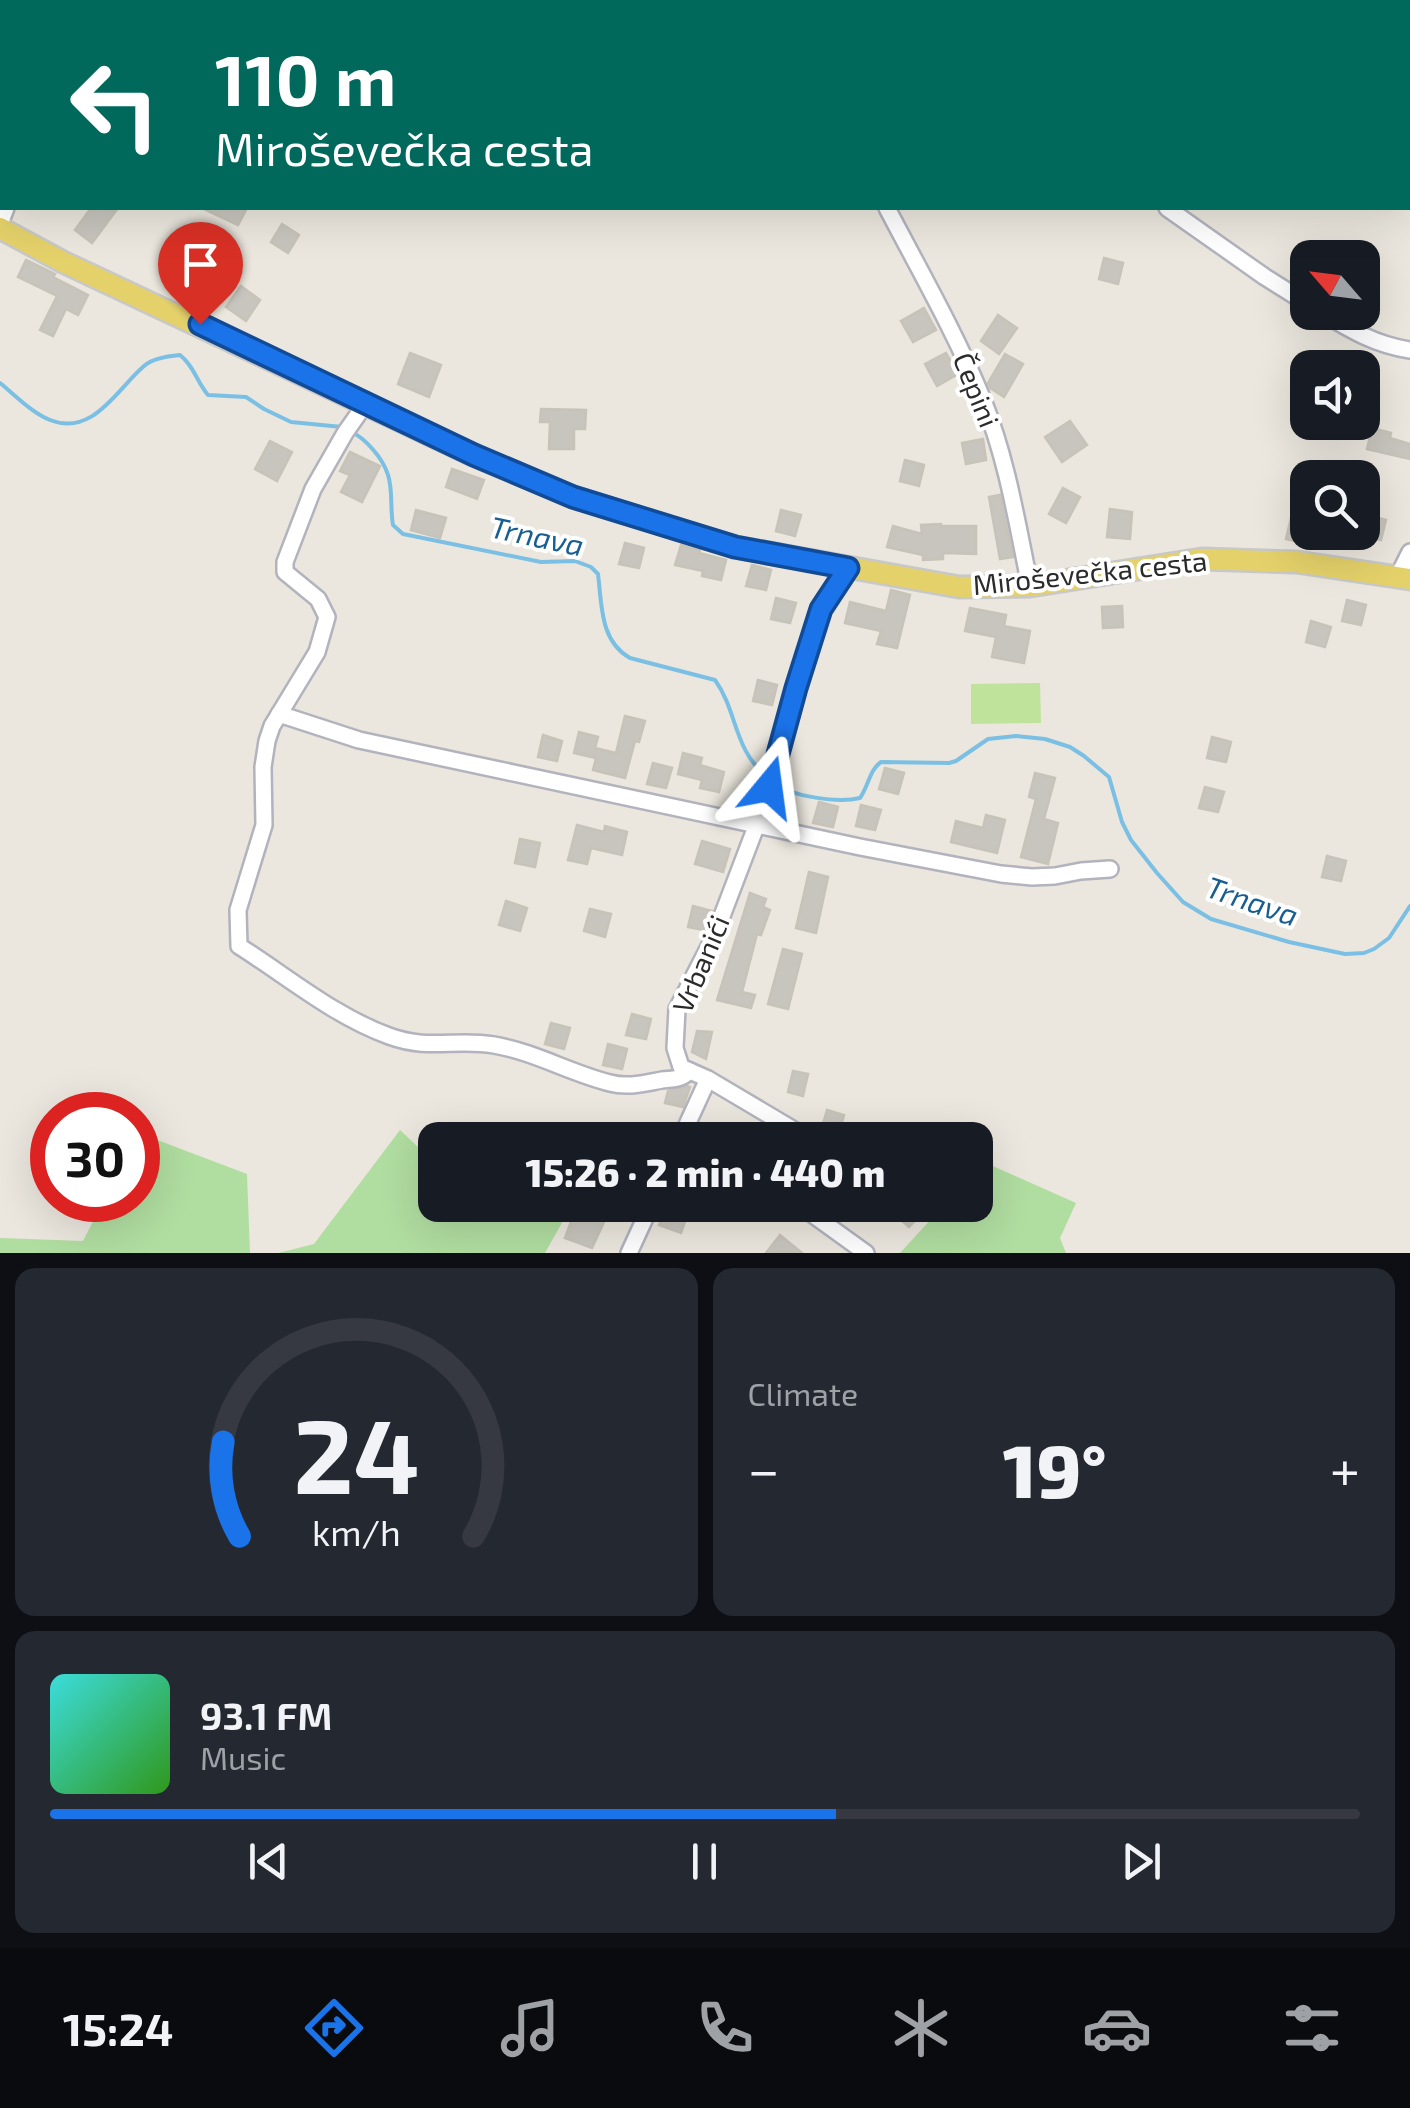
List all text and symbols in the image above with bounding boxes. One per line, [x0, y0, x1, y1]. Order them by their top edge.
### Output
text: 110 m [215, 36, 396, 120]
icon: left [50, 40, 180, 170]
text: Miroševečka cesta [215, 121, 593, 175]
pin [158, 222, 243, 325]
icon: arrive [173, 237, 228, 292]
north arrow [1290, 240, 1380, 330]
map controls [1290, 240, 1380, 550]
street label: Čepini [947, 347, 1007, 432]
button: sound [1290, 350, 1380, 440]
button: search [1290, 460, 1380, 550]
water label: Trnava [487, 508, 587, 562]
street label: Miroševečka cesta [971, 543, 1209, 601]
position arrow [717, 735, 821, 839]
water label: Trnava [1202, 868, 1303, 933]
street label: Vrbanići [664, 910, 736, 1018]
speed limit sign: 30 [30, 1092, 160, 1222]
text: 15:26 · 2 min · 440 m [526, 1149, 885, 1195]
text: Climate [748, 1374, 858, 1412]
text: 24 [293, 1390, 420, 1515]
text: 19° [1003, 1423, 1107, 1513]
text: − [748, 1435, 780, 1501]
text: + [1330, 1435, 1360, 1501]
text: km/h [312, 1510, 401, 1553]
text: 93.1 FM [200, 1692, 332, 1738]
text: Music [200, 1738, 286, 1776]
icon: previous [241, 1834, 296, 1889]
icon: pause [677, 1834, 732, 1889]
icon: next [1114, 1834, 1169, 1889]
icon: directions [299, 1993, 369, 2063]
icon: music [495, 1993, 565, 2063]
icon: phone [690, 1993, 760, 2063]
icon: climate [886, 1993, 956, 2063]
icon: car [1082, 1993, 1152, 2063]
icon: filters [1277, 1993, 1347, 2063]
text: 15:24 [63, 2001, 173, 2055]

